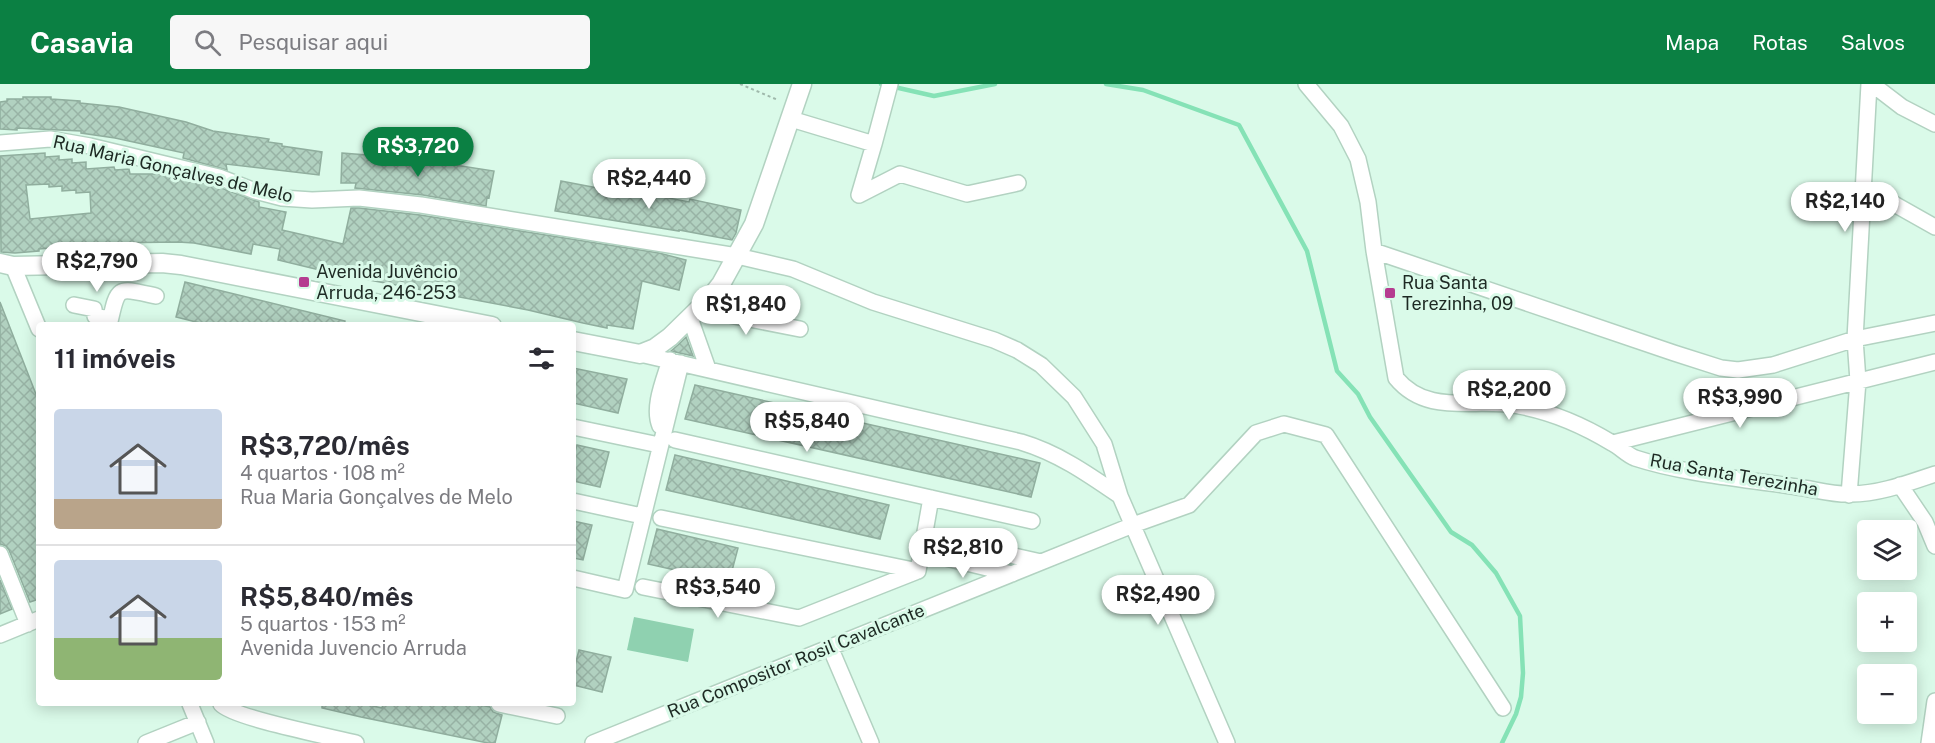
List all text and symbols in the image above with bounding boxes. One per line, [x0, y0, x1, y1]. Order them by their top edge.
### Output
search box [170, 15, 590, 69]
text: Casavia [30, 26, 134, 59]
icon: search [191, 26, 224, 59]
text: Pesquisar aqui [239, 29, 388, 55]
text: Mapa [1665, 30, 1719, 55]
text: Rotas [1752, 30, 1808, 55]
text: Salvos [1841, 30, 1905, 55]
pin: R$3,720 [363, 127, 473, 178]
street label: Rua Maria Gonçalves de Melo [51, 131, 295, 206]
text: R$3,720 [377, 134, 459, 158]
pin: R$2,440 [594, 159, 704, 210]
text: R$2,440 [607, 166, 691, 190]
pin: R$2,140 [1790, 182, 1900, 233]
text: R$2,140 [1805, 189, 1885, 213]
pin: R$2,790 [42, 242, 152, 293]
text: R$2,790 [56, 249, 138, 273]
place label: Avenida Juvêncio Arruda, 246-253 [316, 261, 458, 303]
place label: Rua Santa Terezinha, 09 [1402, 272, 1513, 314]
marker: Avenida Juvêncio Arruda, 246-253 [297, 275, 311, 289]
pin: R$1,840 [691, 285, 801, 336]
marker: Rua Santa Terezinha, 09 [1383, 286, 1397, 300]
text: R$1,840 [706, 292, 787, 316]
icon: filters [525, 342, 558, 375]
text: 11 imóveis [54, 343, 176, 374]
pin: R$2,200 [1454, 370, 1564, 421]
text: R$2,200 [1467, 377, 1551, 401]
pin: R$3,990 [1685, 378, 1795, 429]
text: R$3,990 [1697, 385, 1783, 409]
pin: R$5,840 [752, 402, 862, 453]
text: R$5,840 [764, 409, 850, 433]
text: R$3,720/mês [240, 430, 410, 461]
icon: home [102, 433, 174, 505]
street label: Rua Santa Terezinha [1648, 449, 1820, 500]
text: 4 quartos · 108 m² [240, 461, 405, 485]
text: Rua Maria Gonçalves de Melo [240, 485, 513, 509]
map controls [1857, 520, 1917, 724]
button: layers [1857, 520, 1917, 580]
pin: R$2,810 [908, 528, 1018, 579]
text: R$2,810 [923, 535, 1003, 559]
pin: R$3,540 [663, 568, 773, 619]
text: R$3,540 [675, 575, 761, 599]
pin: R$2,490 [1103, 575, 1213, 626]
text: R$5,840/mês [240, 581, 414, 612]
text: R$2,490 [1116, 582, 1200, 606]
icon: home [102, 584, 174, 656]
button: + [1857, 592, 1917, 652]
street label: Rua Compositor Rosil Cavalcante [664, 599, 927, 722]
text: 5 quartos · 153 m² [240, 612, 406, 636]
text: Avenida Juvencio Arruda [240, 636, 467, 660]
button: − [1857, 664, 1917, 724]

